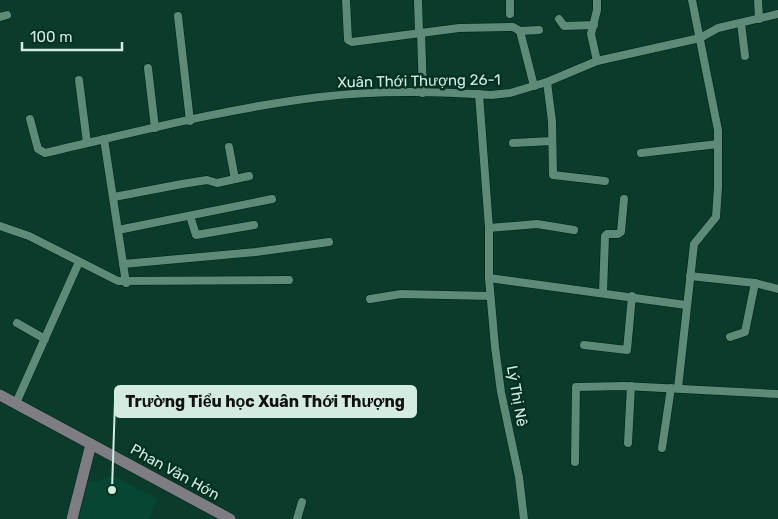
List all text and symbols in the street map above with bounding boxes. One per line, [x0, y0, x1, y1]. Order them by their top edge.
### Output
scale bar [22, 20, 122, 52]
text: 100 m [30, 28, 72, 46]
street label: Xuân Thới Thượng 26-1 [337, 71, 501, 91]
street label: Lý Thị Nê [503, 364, 531, 428]
callout: Trường Tiểu học Xuân Thới Thượng [115, 386, 416, 417]
text: Trường Tiểu học Xuân Thới Thượng [125, 392, 405, 411]
street label: Phan Văn Hớn [127, 440, 223, 504]

